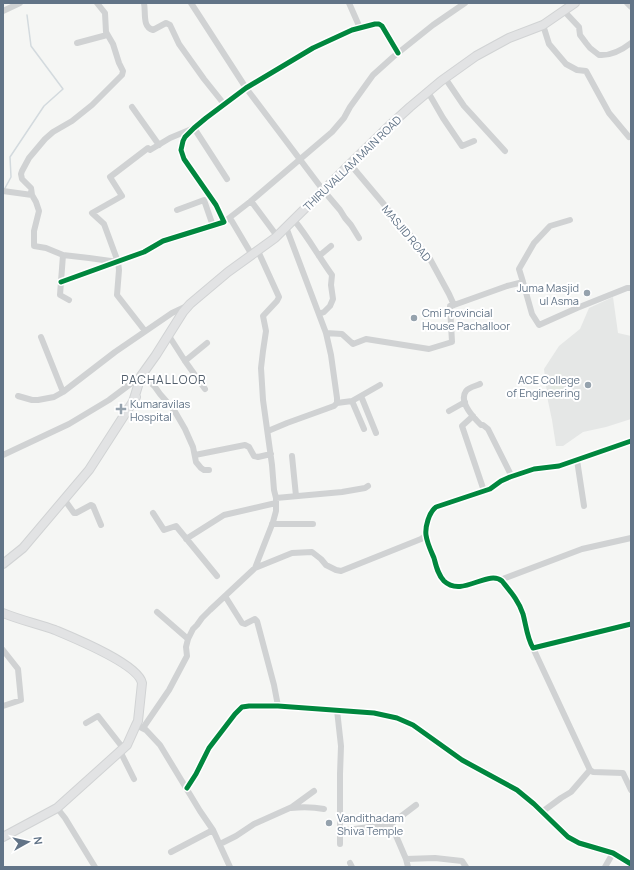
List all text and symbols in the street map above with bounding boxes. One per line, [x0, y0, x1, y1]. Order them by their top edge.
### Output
street label: THIRUVALLAM MAIN ROAD [300, 112, 404, 214]
street label: MASJID ROAD [379, 202, 435, 264]
place label: Juma Masjid ul Asma [517, 280, 579, 308]
marker: Juma Masjid ul Asma [582, 288, 592, 298]
place label: Cmi Provincial House Pachalloor [422, 305, 510, 333]
marker: Cmi Provincial House Pachalloor [409, 313, 419, 323]
district label: PACHALLOOR [121, 371, 207, 388]
place label: ACE College of Engineering [507, 372, 581, 400]
marker: ACE College of Engineering [583, 380, 593, 390]
place label: Kumaravilas Hospital [130, 396, 191, 424]
marker: Kumaravilas Hospital [115, 403, 127, 415]
place label: Vandithadam Shiva Temple [337, 810, 404, 838]
marker: Vandithadam Shiva Temple [324, 818, 334, 828]
north arrow [8, 822, 48, 862]
text: N [30, 836, 46, 846]

